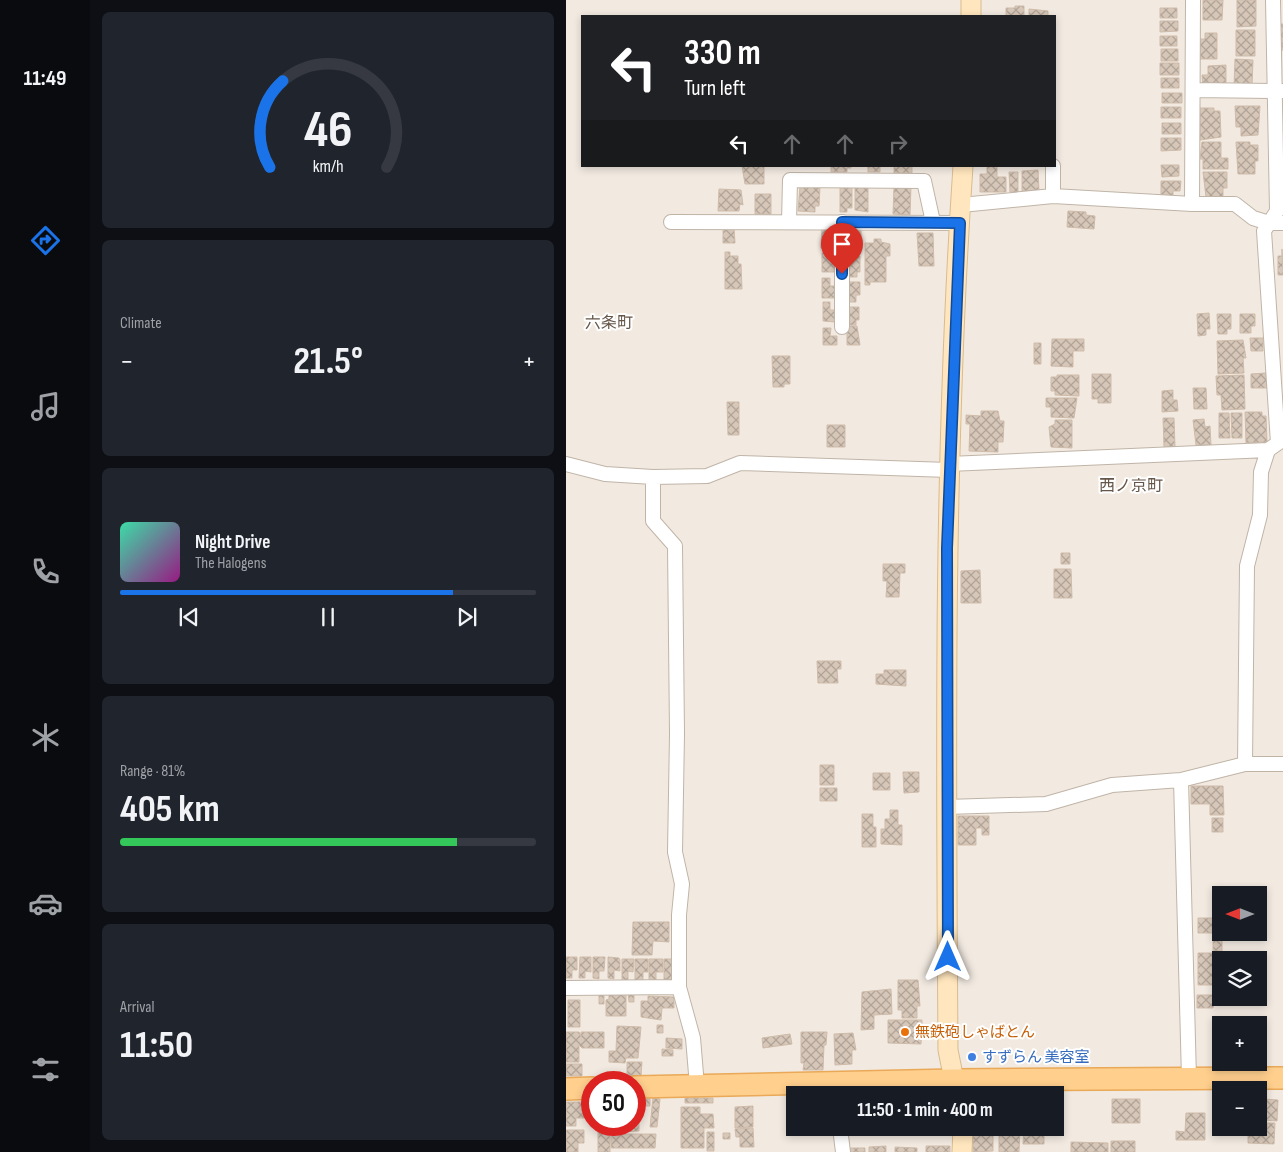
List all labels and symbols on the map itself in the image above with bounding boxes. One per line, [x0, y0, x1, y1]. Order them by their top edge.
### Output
pin [821, 223, 863, 274]
district label: 六条町 [585, 314, 633, 333]
district label: 西ノ京町 [1099, 477, 1163, 496]
north arrow [1212, 886, 1267, 941]
position arrow [921, 930, 973, 982]
place label: 無鉄砲しゃばとん [915, 1023, 1035, 1042]
marker: 無鉄砲しゃばとん [899, 1026, 911, 1038]
place label: すずらん 美容室 [982, 1048, 1089, 1067]
marker: すずらん 美容室 [966, 1051, 978, 1063]
speed limit sign: 50 [581, 1071, 646, 1136]

